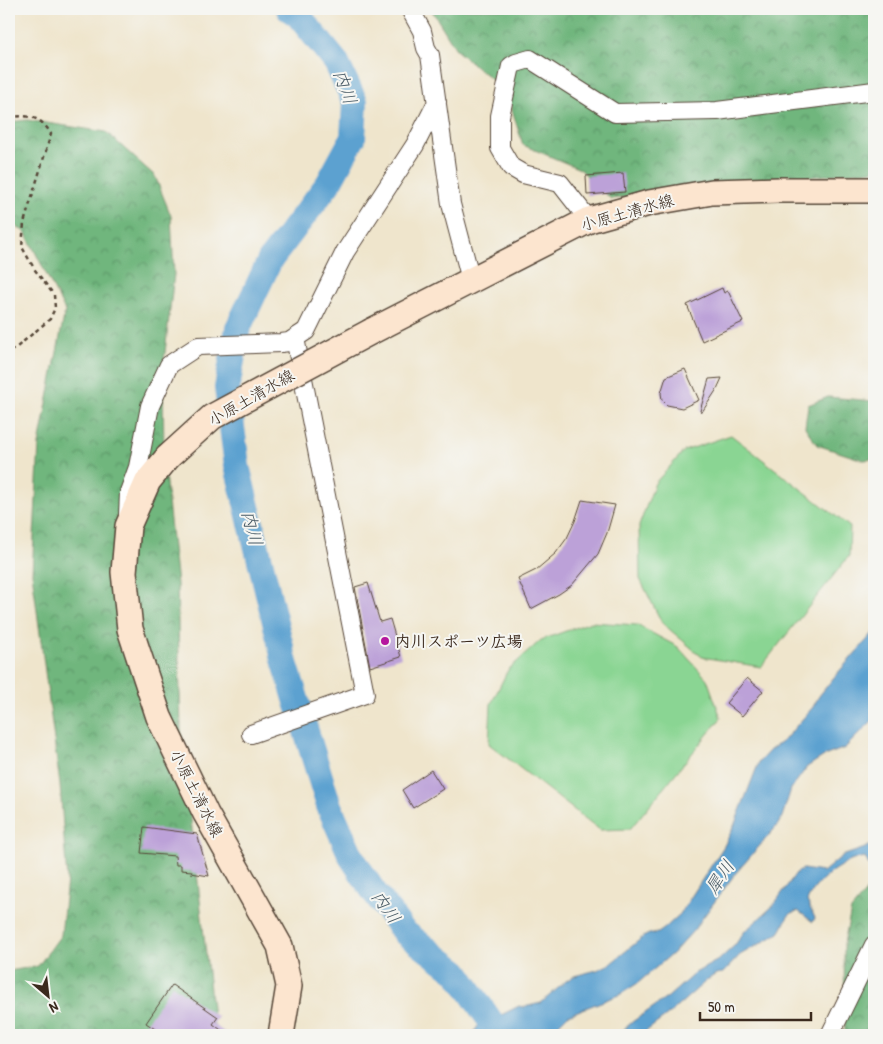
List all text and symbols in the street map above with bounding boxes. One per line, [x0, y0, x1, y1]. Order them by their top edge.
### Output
water label: 内川 [328, 66, 363, 108]
street label: 小原土清水線 [578, 188, 676, 236]
street label: 小原土清水線 [204, 363, 298, 431]
water label: 内川 [236, 507, 269, 548]
place label: 内川スポーツ広場 [395, 630, 523, 652]
marker: 内川スポーツ広場 [379, 635, 391, 647]
street label: 小原土清水線 [165, 745, 229, 841]
water label: 犀川 [699, 855, 740, 899]
water label: 内川 [366, 885, 407, 929]
north arrow [22, 972, 72, 1022]
scale bar [700, 989, 812, 1021]
text: 50 m [708, 996, 735, 1017]
text: N [46, 998, 62, 1018]

